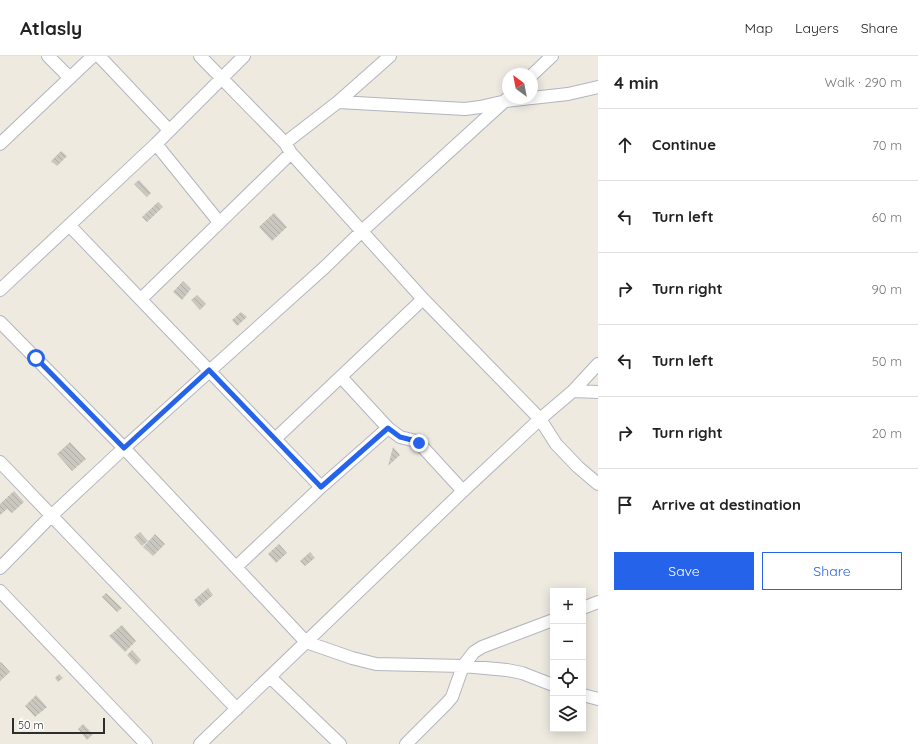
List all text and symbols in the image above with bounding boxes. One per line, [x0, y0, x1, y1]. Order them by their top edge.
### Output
text: Atlasly [20, 16, 82, 40]
text: Map [744, 19, 773, 37]
text: Layers [795, 19, 839, 37]
text: Share [861, 19, 898, 37]
north arrow [502, 68, 538, 104]
text: 4 min [614, 72, 659, 93]
text: Walk · 290 m [825, 74, 902, 90]
icon: ahead [614, 134, 636, 156]
text: Continue [652, 135, 716, 154]
text: 70 m [872, 137, 902, 153]
icon: left [614, 206, 636, 228]
text: Turn left [652, 207, 714, 226]
text: 60 m [872, 209, 902, 225]
icon: right [614, 278, 636, 300]
text: Turn right [652, 279, 723, 298]
text: 90 m [872, 281, 902, 297]
route start [27, 349, 45, 367]
icon: left [614, 350, 636, 372]
text: Turn left [652, 351, 714, 370]
text: 50 m [872, 353, 902, 369]
icon: right [614, 422, 636, 444]
text: Turn right [652, 423, 723, 442]
text: 20 m [872, 425, 902, 441]
route end [410, 434, 428, 452]
icon: arrive [614, 494, 636, 516]
text: Arrive at destination [652, 495, 801, 514]
button: Save [614, 552, 754, 590]
button: Share [762, 552, 902, 590]
map controls [550, 588, 586, 732]
button: + [550, 588, 586, 624]
button: − [550, 624, 586, 660]
button: locate [550, 660, 586, 696]
button: layers [550, 696, 586, 732]
scale bar [12, 716, 105, 735]
text: 50 m [18, 718, 44, 732]

